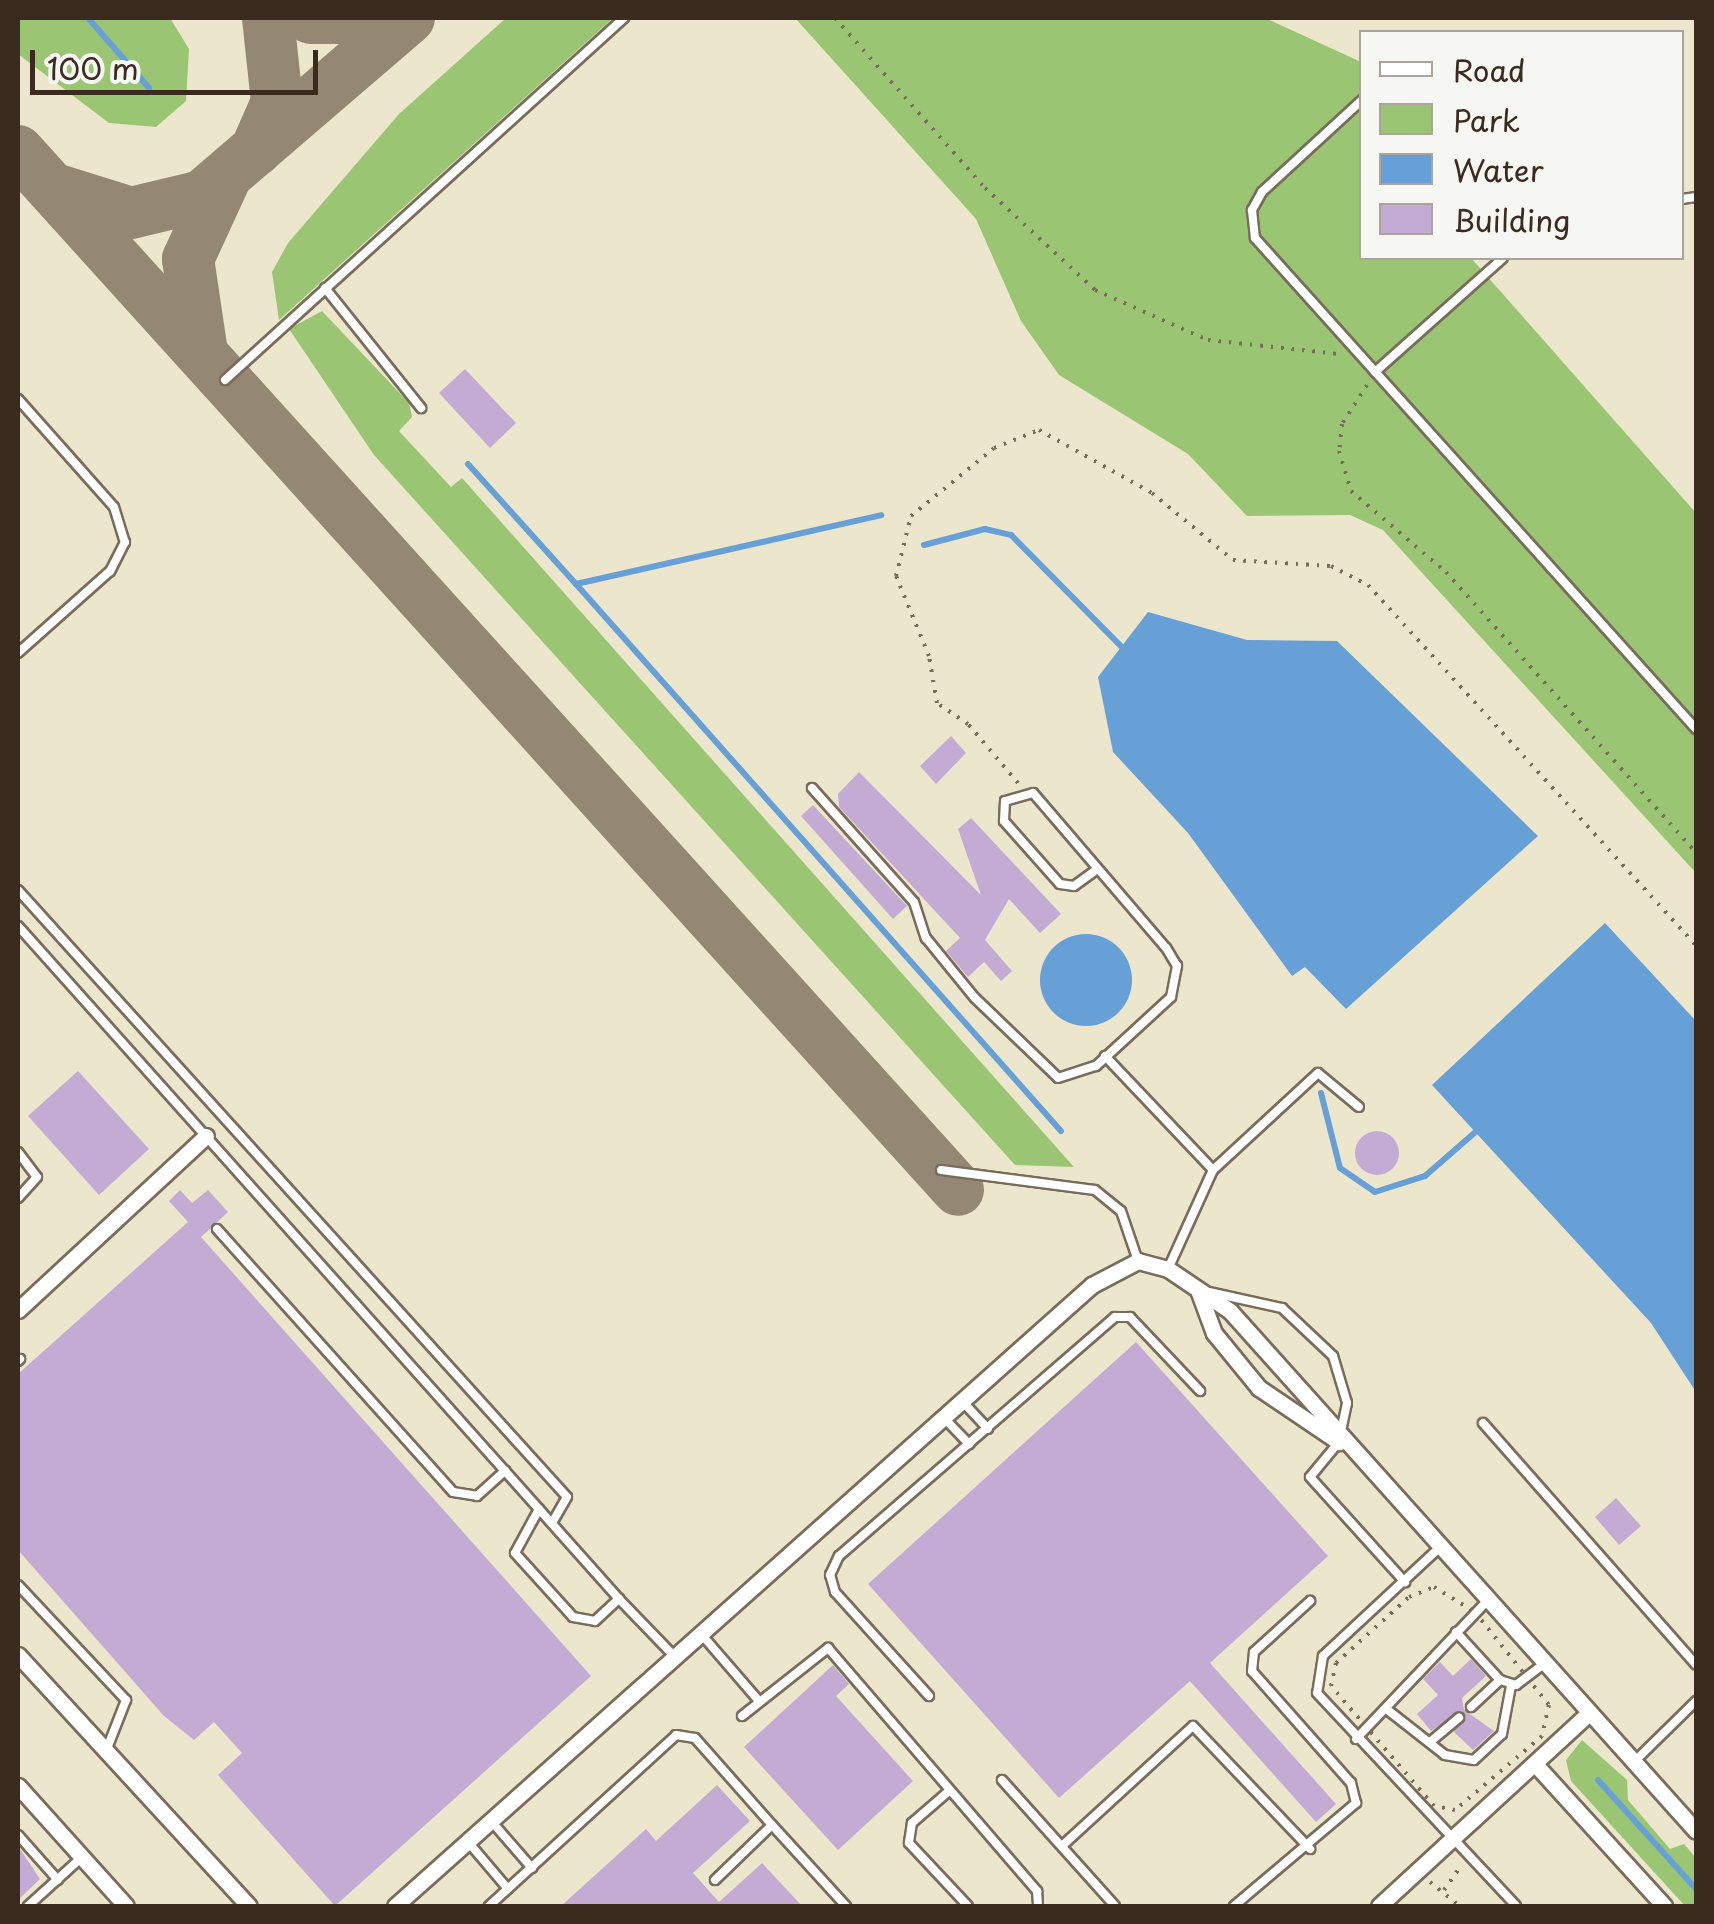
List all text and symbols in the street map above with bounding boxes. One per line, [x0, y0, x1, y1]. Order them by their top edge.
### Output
scale bar [35, 30, 322, 92]
legend [1359, 30, 1684, 260]
text: 100 m [47, 45, 139, 90]
text: Road [1453, 47, 1526, 92]
text: Park [1453, 97, 1520, 142]
text: Water [1453, 147, 1544, 192]
text: Building [1453, 197, 1570, 242]

